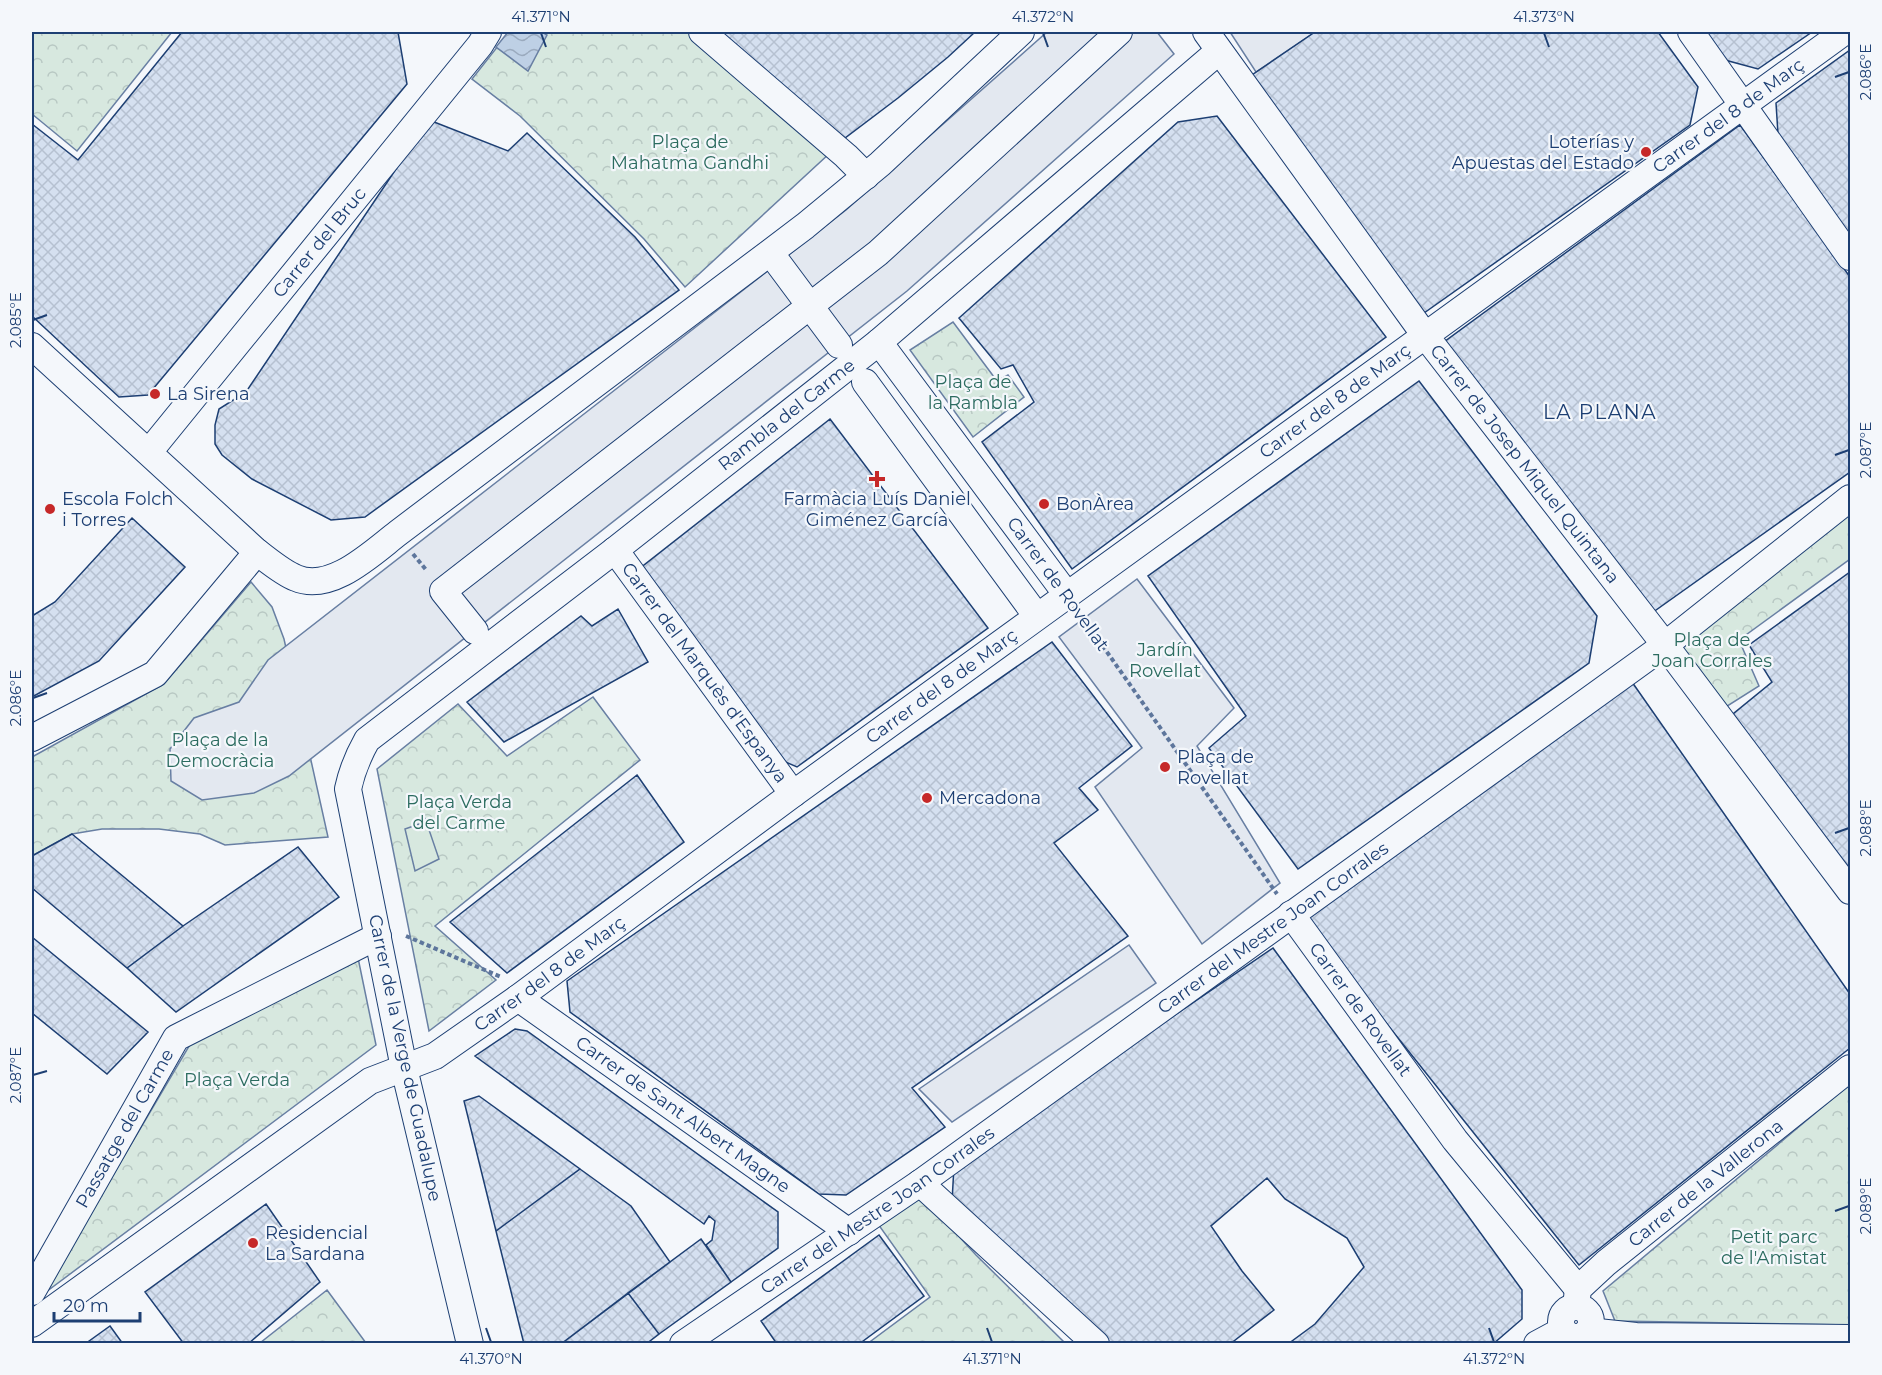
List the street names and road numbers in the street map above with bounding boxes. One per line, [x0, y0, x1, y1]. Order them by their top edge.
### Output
street label: Carrer del 8 de Març [1648, 54, 1808, 178]
street label: Carrer del Bruc [268, 183, 371, 302]
street label: Carrer del 8 de Març [1255, 339, 1415, 463]
street label: Carrer de Josep Miquel Quintana [1425, 340, 1624, 588]
street label: Rambla del Carme [714, 354, 860, 475]
street label: Carrer de Rovellat [1002, 513, 1114, 655]
street label: Carrer del Marquès d'Espanya [617, 558, 792, 787]
street label: Carrer del 8 de Març [861, 624, 1022, 749]
street label: Carrer del Mestre Joan Corrales [1153, 837, 1393, 1019]
street label: Carrer del 8 de Març [470, 911, 630, 1036]
street label: Carrer de la Verge de Guadalupe [364, 913, 446, 1204]
street label: Carrer de Rovellat [1304, 938, 1416, 1081]
street label: Carrer de Sant Albert Magne [571, 1031, 795, 1198]
street label: Passatge del Carme [71, 1045, 179, 1212]
street label: Carrer de la Vallerona [1624, 1115, 1788, 1252]
street label: Carrer del Mestre Joan Corrales [756, 1122, 999, 1299]

